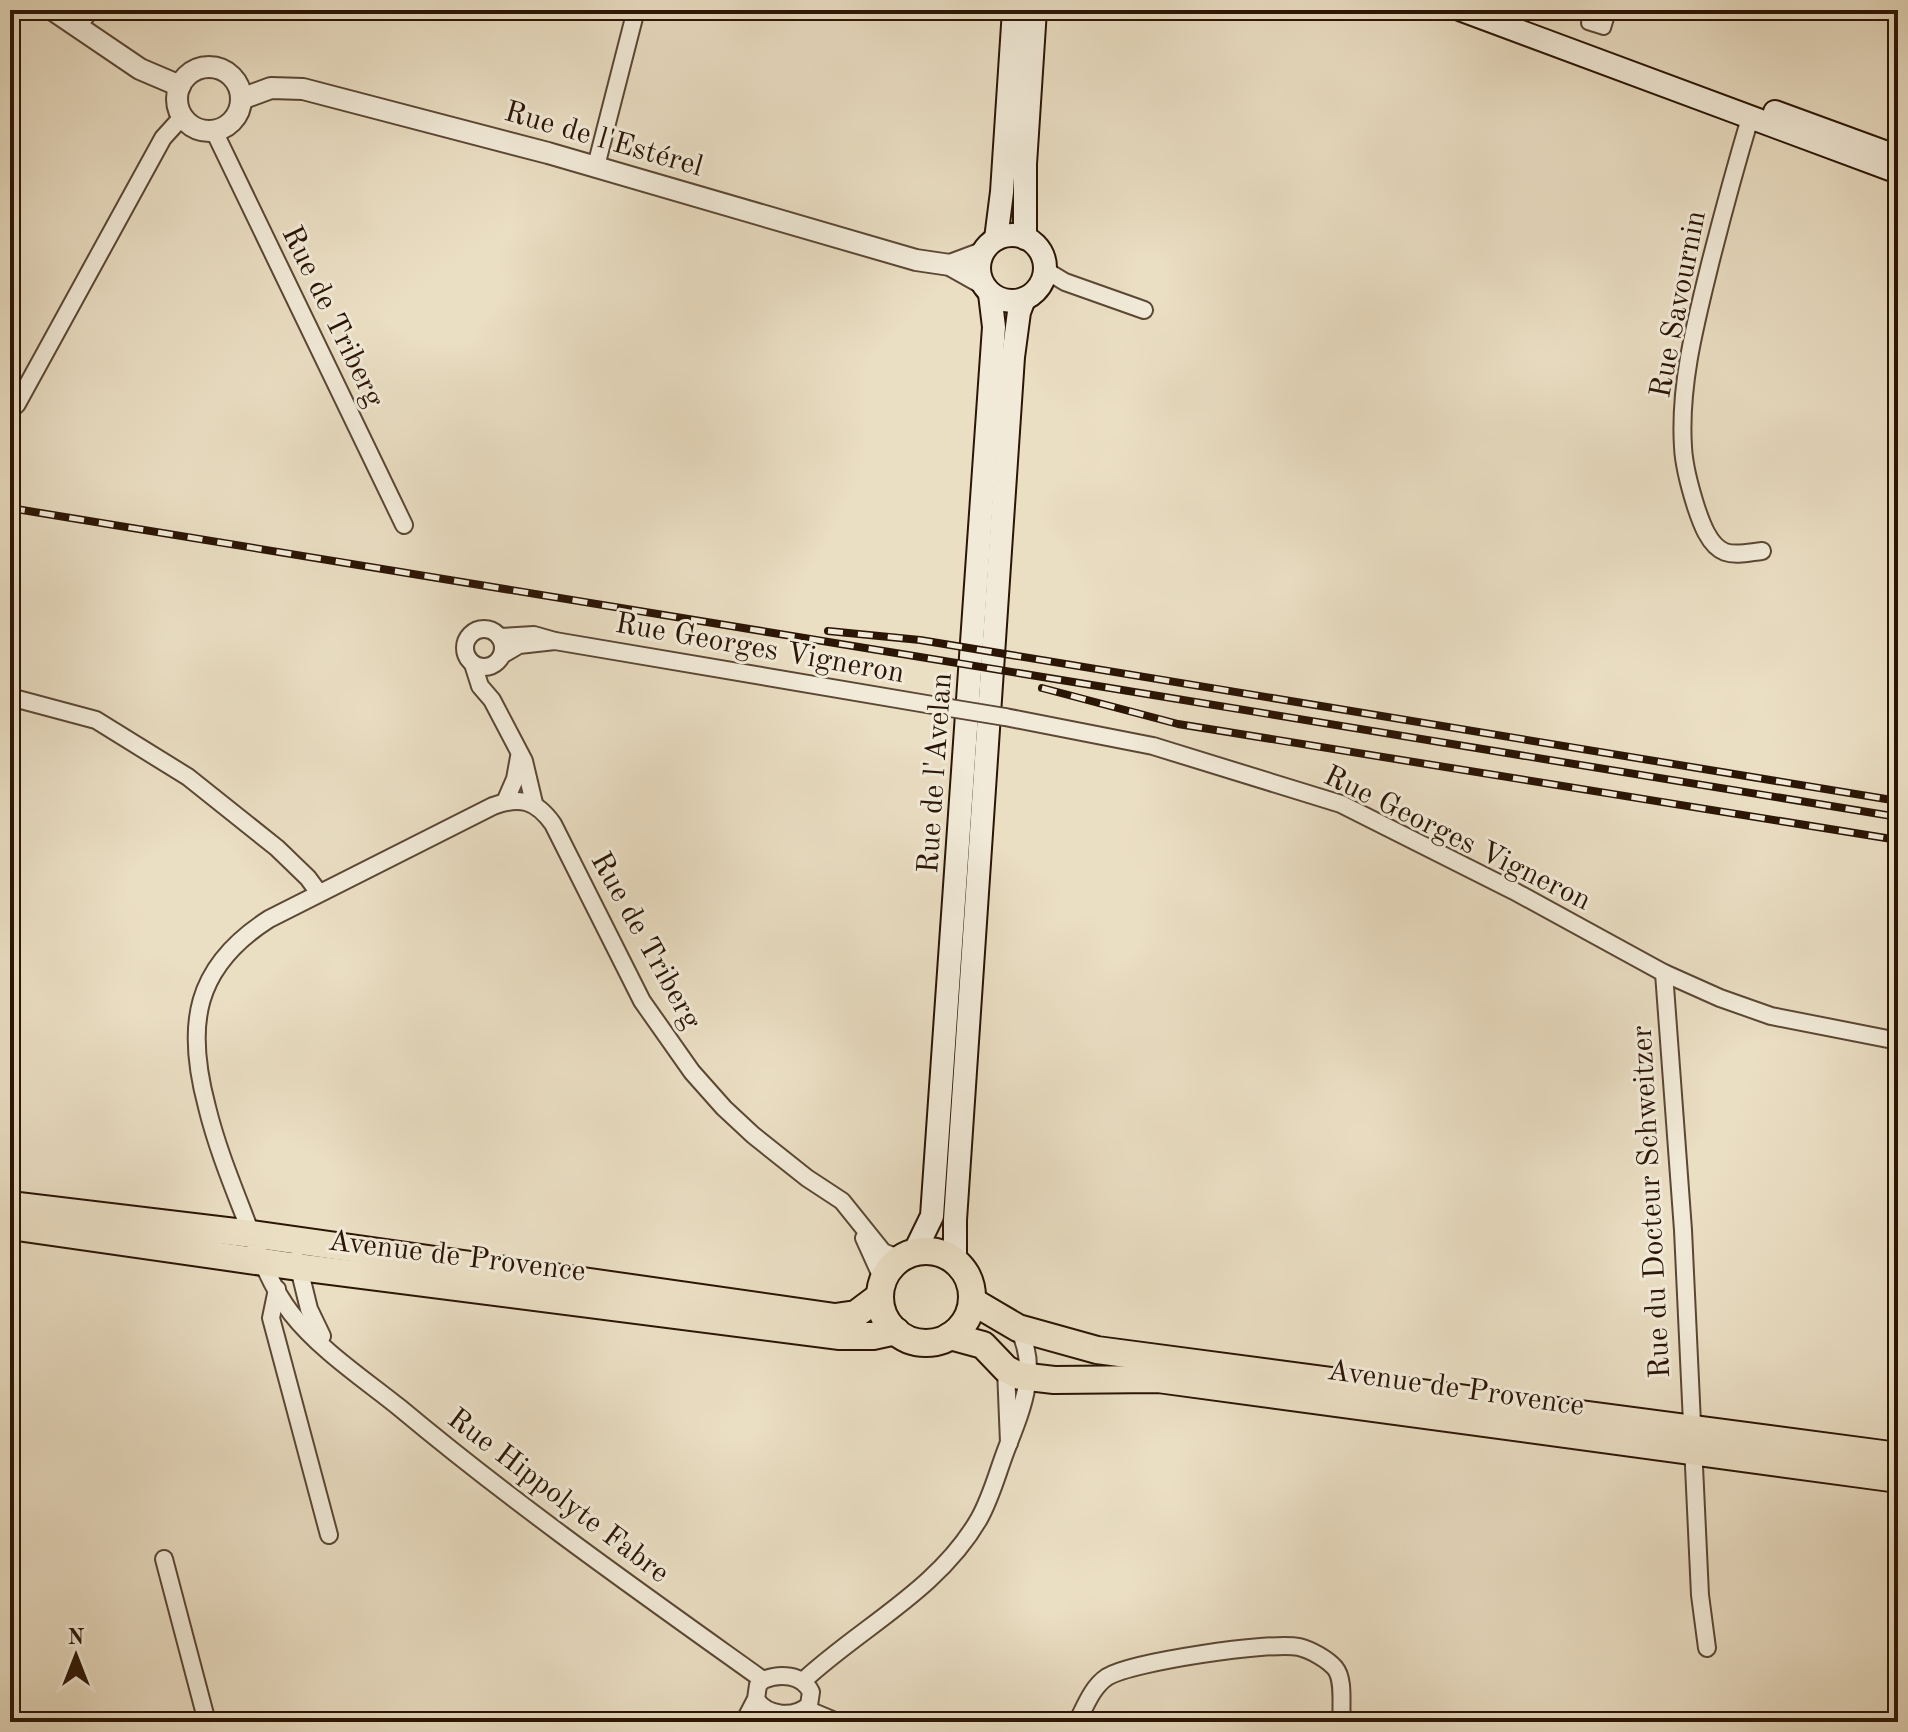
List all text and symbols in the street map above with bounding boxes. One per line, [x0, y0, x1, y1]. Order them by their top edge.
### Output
street label: Rue de l'Estérel [501, 97, 706, 183]
street label: Rue Savournin [1646, 208, 1712, 401]
street label: Rue de Triberg [276, 222, 389, 412]
street label: Rue Georges Vigneron [613, 609, 907, 689]
street label: Rue de l'Avelan [914, 672, 958, 875]
street label: Rue Georges Vigneron [1319, 761, 1595, 917]
street label: Rue de Triberg [584, 848, 706, 1034]
street label: Rue du Docteur Schweitzer [1628, 1025, 1676, 1379]
street label: Avenue de Provence [326, 1226, 587, 1288]
street label: Avenue de Provence [1325, 1356, 1586, 1422]
street label: Rue Hippolyte Fabre [441, 1404, 674, 1589]
north arrow [36, 1616, 116, 1696]
text: N [68, 1627, 85, 1649]

